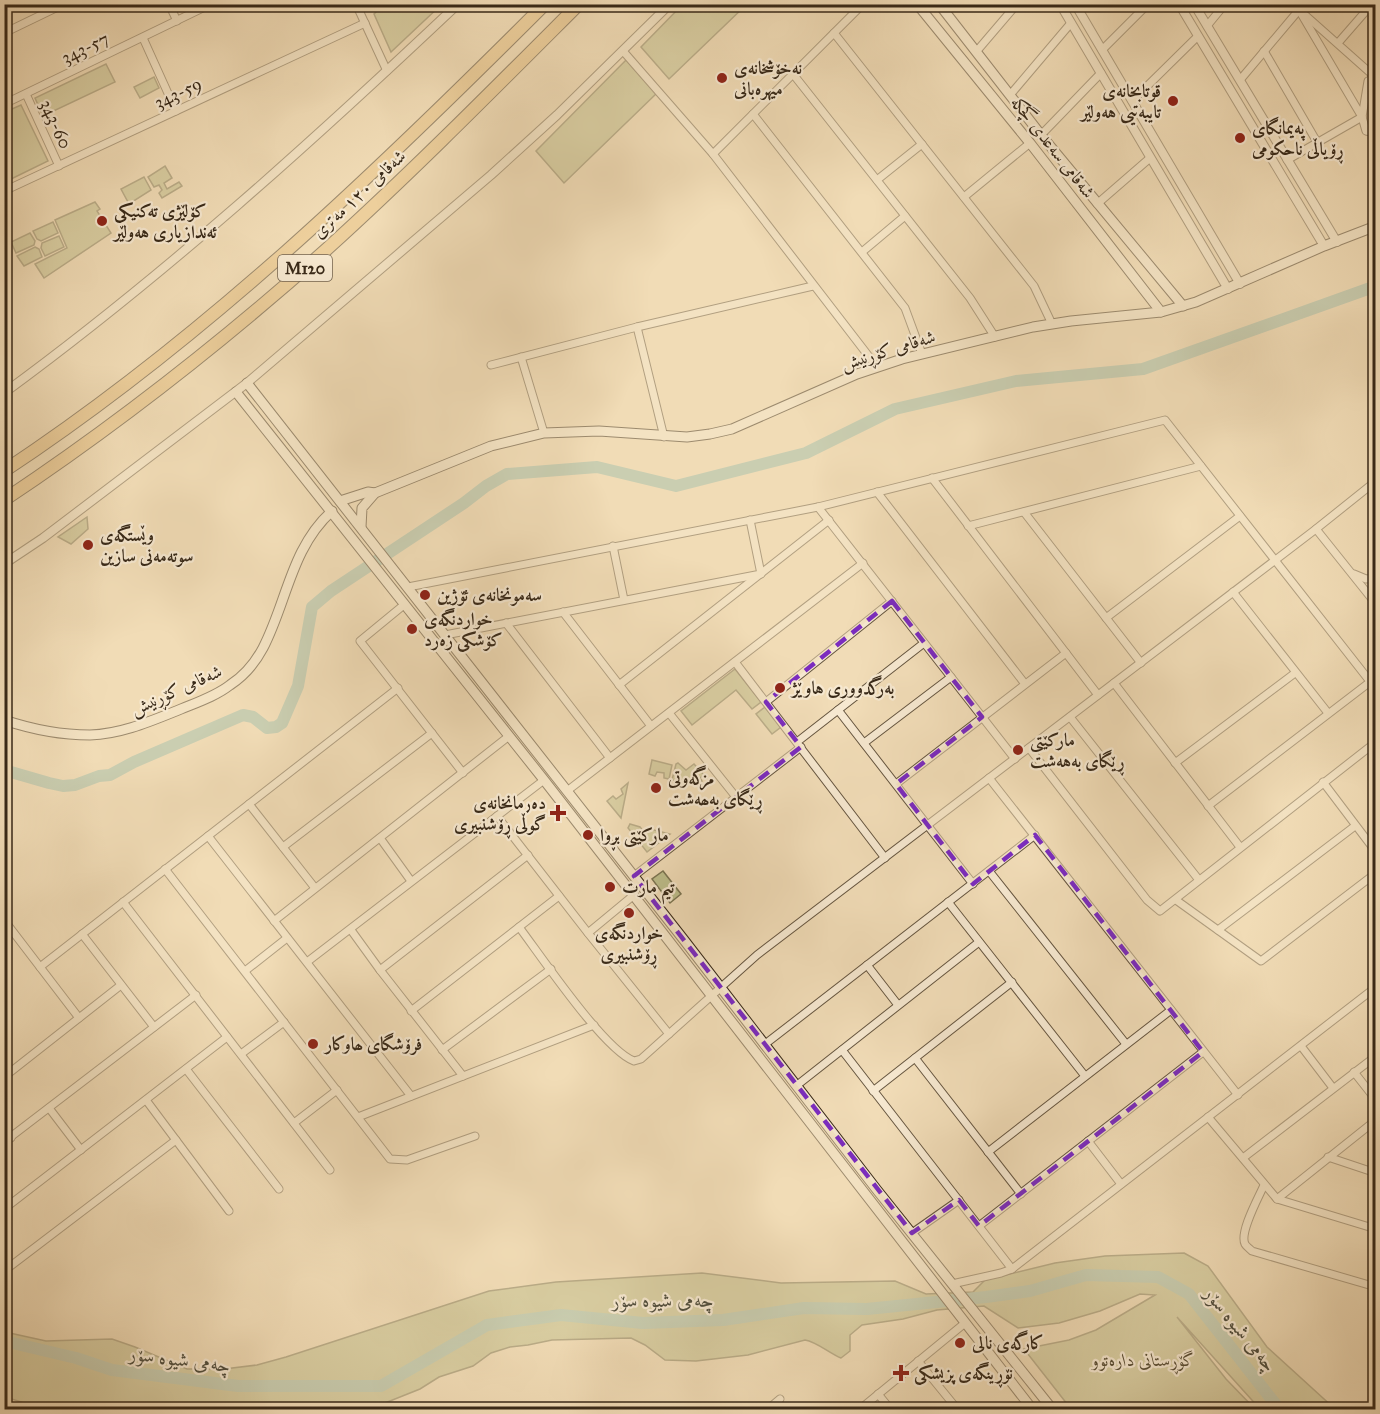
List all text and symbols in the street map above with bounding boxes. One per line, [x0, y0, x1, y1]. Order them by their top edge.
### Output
street label: 343-57 [58, 27, 112, 69]
place label: نەخۆشخانەی میهرەبانی [733, 57, 802, 101]
marker: نەخۆشخانەی میهرەبانی [715, 71, 729, 85]
street label: 343-59 [151, 72, 205, 114]
place label: قوتابخانەی تایبەتیی هەولێر [1079, 80, 1162, 126]
street label: شەقامی سەعدی گچکە [1005, 91, 1101, 203]
marker: قوتابخانەی تایبەتیی هەولێر [1166, 94, 1180, 108]
street label: 343-60 [35, 96, 77, 152]
place label: پەیمانگای ڕۆیاڵی ناحکومی [1251, 116, 1344, 164]
marker: پەیمانگای ڕۆیاڵی ناحکومی [1233, 131, 1247, 145]
street label: شەقامی ١٢٠ مەتری [308, 145, 410, 243]
place label: کۆلێژی تەکنیکی ئەندازیاری هەولێر [112, 200, 217, 243]
marker: کۆلێژی تەکنیکی ئەندازیاری هەولێر [95, 214, 109, 228]
road number: M120 [278, 255, 332, 281]
street label: شەقامی کۆڕنیش [838, 325, 939, 379]
place label: وێستگەی سوتەمەنی سازین [100, 524, 193, 567]
marker: وێستگەی سوتەمەنی سازین [81, 538, 95, 552]
place label: سەمونخانەی ئۆژین [437, 584, 542, 606]
marker: سەمونخانەی ئۆژین [418, 588, 432, 602]
place label: خواردنگەی کۆشکی زەرد [424, 608, 503, 652]
marker: خواردنگەی کۆشکی زەرد [405, 622, 419, 636]
street label: شەقامی کۆڕنیش [127, 660, 227, 724]
place label: بەرگدووری هاوێژ [790, 675, 894, 699]
marker: بەرگدووری هاوێژ [773, 681, 787, 695]
place label: مارکێتی ڕێگای بەهەشت [1030, 729, 1125, 776]
marker: مارکێتی ڕێگای بەهەشت [1011, 743, 1025, 757]
place label: مزگەوتی ڕێگای بەھەشت [667, 765, 763, 814]
marker: مزگەوتی ڕێگای بەھەشت [649, 781, 663, 795]
place label: دەرمانخانەی گوڵی ڕۆشنبیری [454, 792, 546, 839]
marker: دەرمانخانەی گوڵی ڕۆشنبیری [551, 806, 565, 820]
place label: مارکێتی بڕوا [600, 824, 669, 851]
marker: مارکێتی بڕوا [581, 828, 595, 842]
place label: تیم مارت [622, 876, 675, 905]
marker: تیم مارت [603, 880, 617, 894]
marker: خواردنگەی ڕۆشنبیری [622, 906, 636, 920]
place label: خواردنگەی ڕۆشنبیری [595, 922, 663, 969]
place label: فرۆشگای ھاوکار [323, 1032, 422, 1056]
marker: فرۆشگای ھاوکار [306, 1037, 320, 1051]
water label: چەمی شیوە سۆر [1197, 1280, 1283, 1378]
water label: چەمی شیوە سۆر [610, 1288, 714, 1314]
place label: کارگەی نالی [971, 1330, 1044, 1354]
marker: کارگەی نالی [953, 1336, 967, 1350]
water label: چەمی شیوە سۆر [125, 1341, 232, 1379]
park label: گۆڕستانی دارەتوو [1091, 1349, 1196, 1375]
place label: نۆڕینگەی پزیشکی [914, 1362, 1013, 1388]
marker: نۆڕینگەی پزیشکی [892, 1364, 910, 1382]

